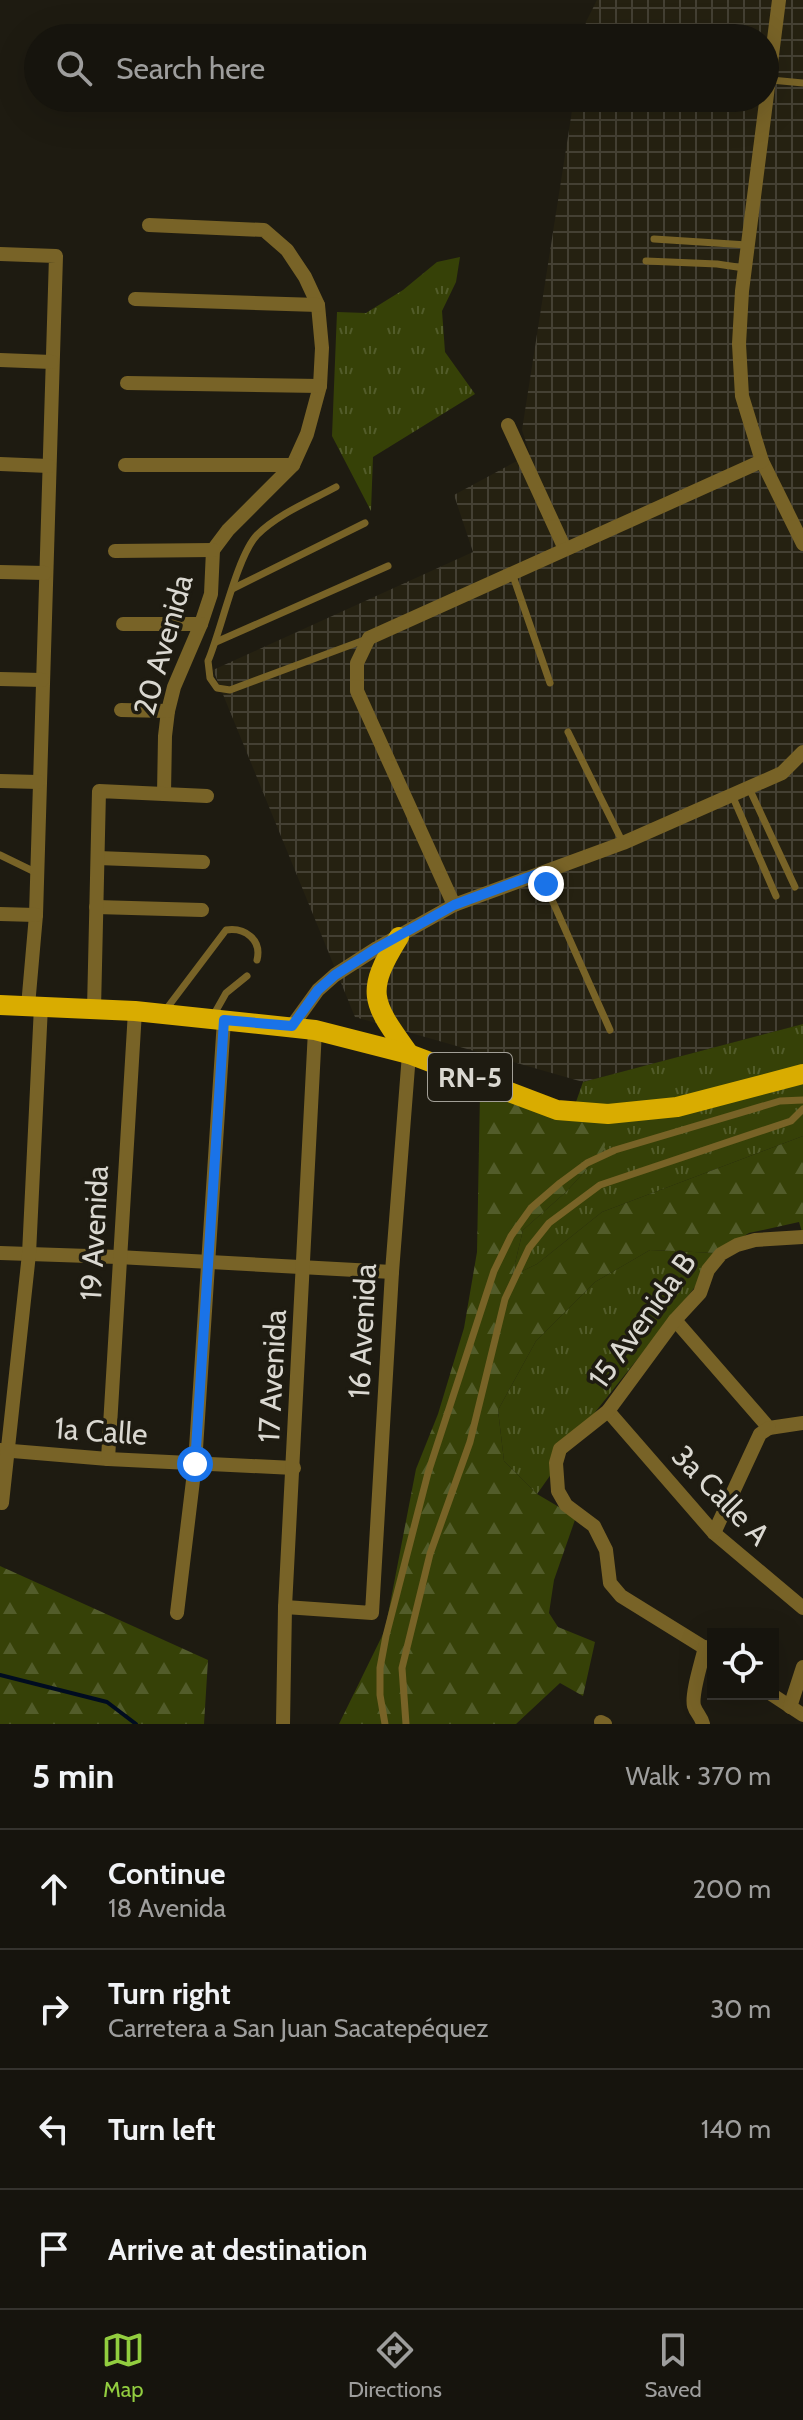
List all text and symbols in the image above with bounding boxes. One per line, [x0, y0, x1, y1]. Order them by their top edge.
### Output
search box [24, 24, 779, 112]
icon: search [52, 46, 96, 90]
text: Search here [116, 50, 265, 87]
street label: 20 Avenida [125, 570, 201, 720]
route end [528, 866, 564, 902]
road number: RN-5 [428, 1053, 512, 1101]
street label: 19 Avenida [72, 1164, 116, 1301]
street label: 15 Avenida B [580, 1245, 704, 1395]
street label: 16 Avenida [340, 1262, 384, 1399]
street label: 17 Avenida [250, 1308, 294, 1443]
street label: 1a Calle [53, 1409, 149, 1453]
street label: 3a Calle A [664, 1437, 778, 1553]
route start [177, 1446, 213, 1482]
map controls [707, 1628, 779, 1700]
button: locate [707, 1628, 779, 1700]
text: 5 min [32, 1755, 114, 1797]
text: Walk · 370 m [626, 1760, 771, 1792]
text: Continue [108, 1855, 225, 1892]
icon: ahead [32, 1867, 76, 1911]
text: 200 m [692, 1873, 771, 1905]
text: 18 Avenida [108, 1892, 226, 1924]
text: Turn right [108, 1975, 231, 2012]
icon: right [32, 1987, 76, 2031]
text: 30 m [710, 1993, 771, 2025]
text: Carretera a San Juan Sacatepéquez [108, 2012, 489, 2044]
icon: left [32, 2107, 76, 2151]
text: Turn left [108, 2111, 216, 2148]
text: 140 m [701, 2113, 771, 2145]
icon: arrive [32, 2227, 76, 2271]
text: Arrive at destination [108, 2231, 368, 2268]
tab: Map [101, 2328, 145, 2403]
tab: Directions [348, 2328, 442, 2403]
tab: Saved [645, 2328, 702, 2403]

